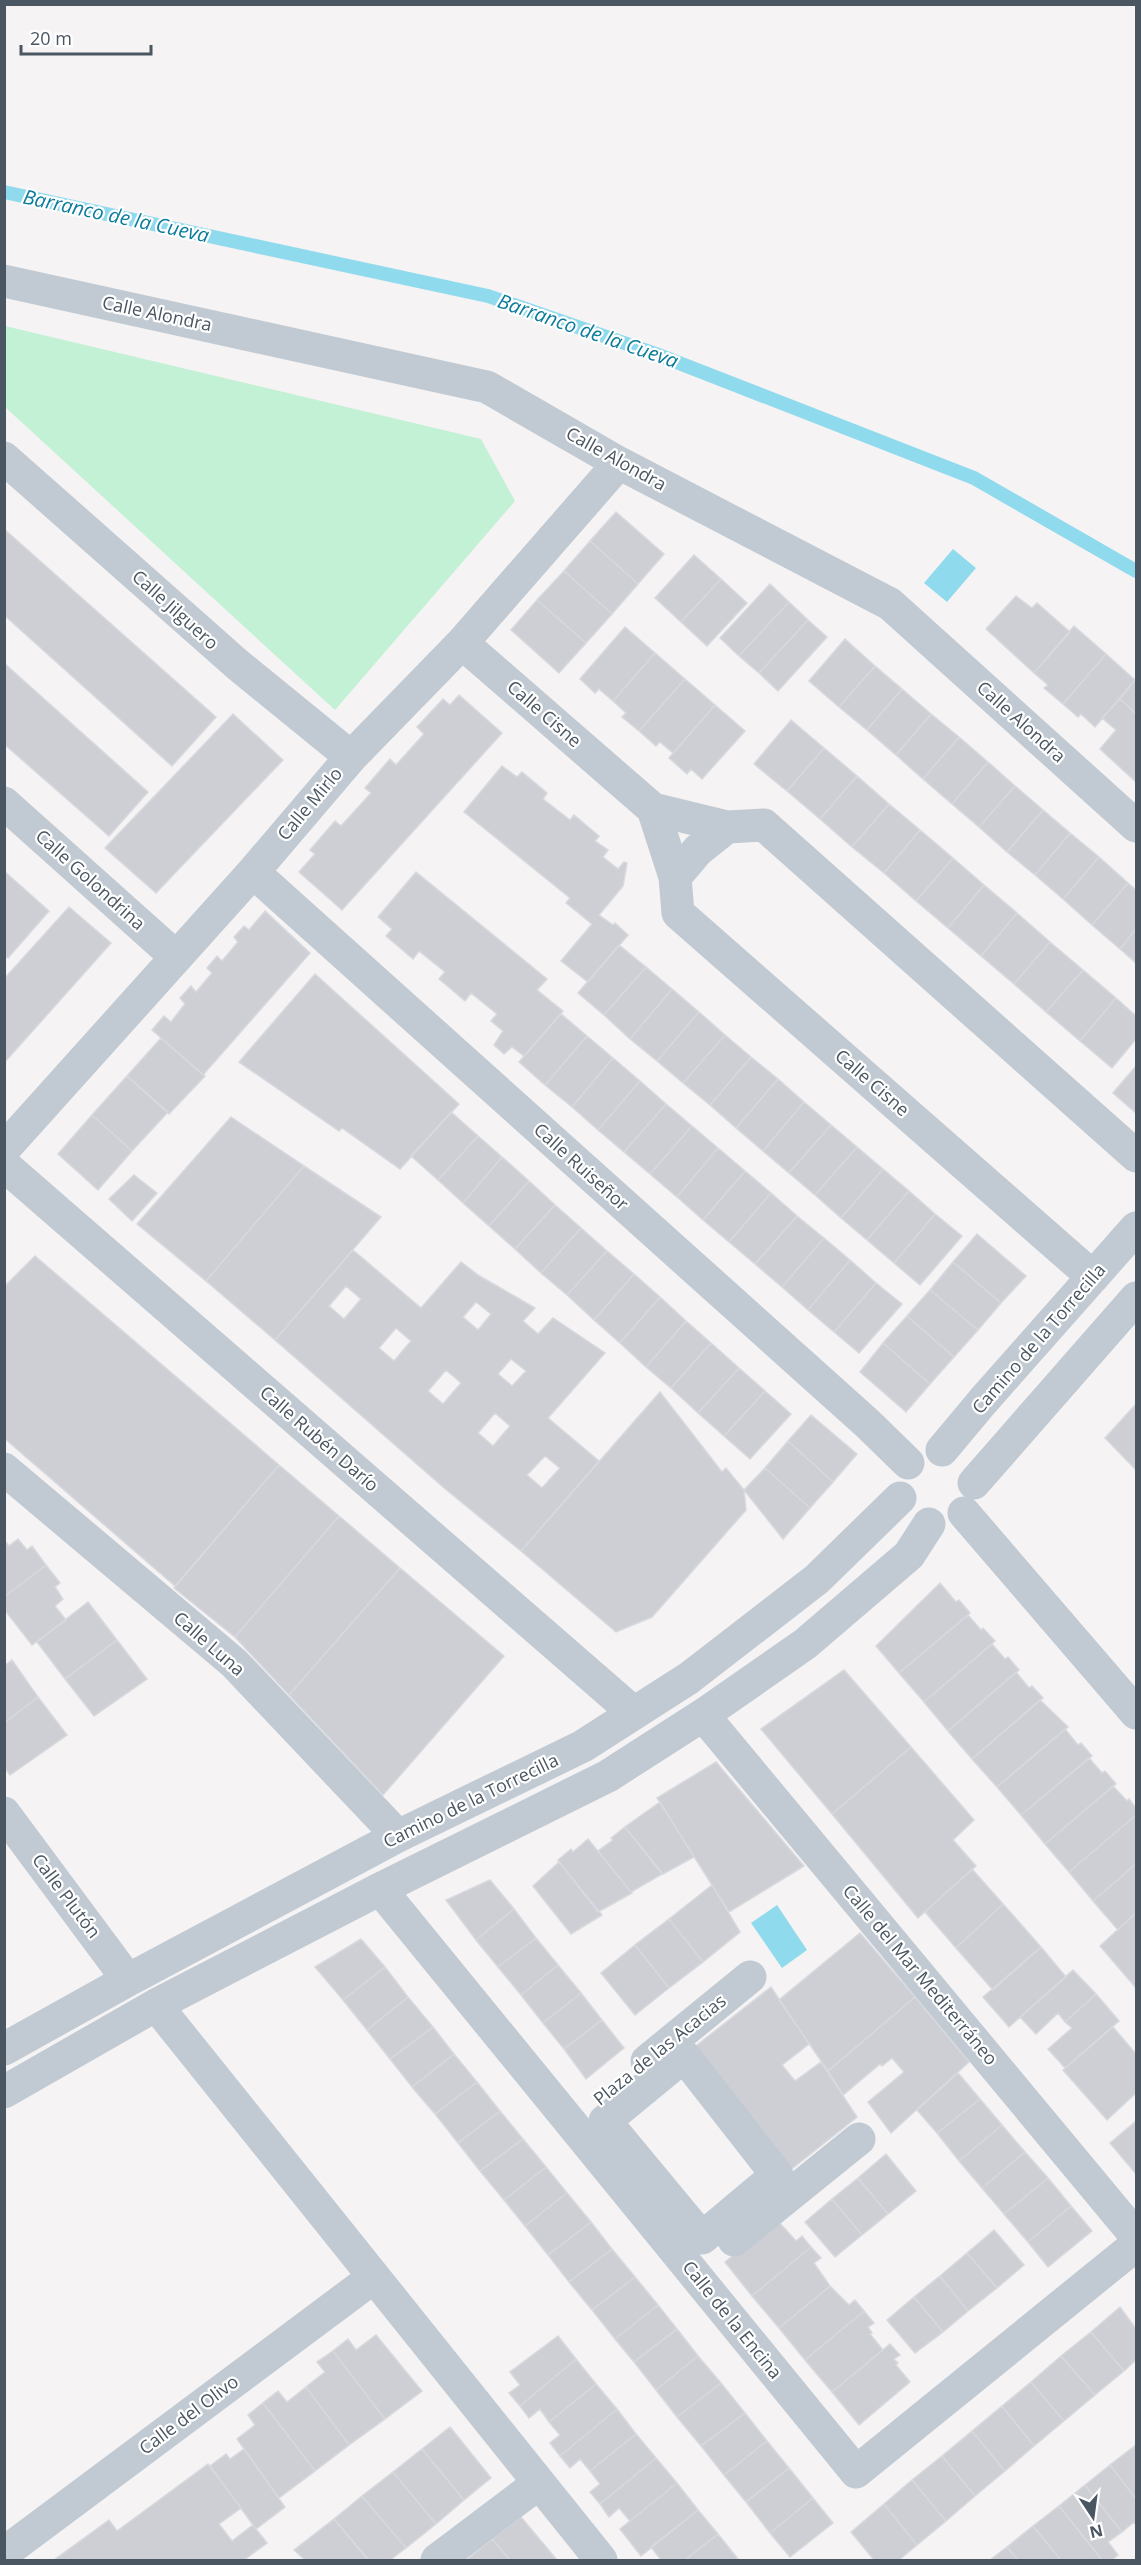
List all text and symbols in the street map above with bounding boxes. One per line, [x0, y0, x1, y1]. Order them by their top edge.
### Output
scale bar [21, 18, 152, 56]
text: 20 m [30, 26, 72, 50]
water label: Barranco de la Cueva [21, 183, 212, 248]
water label: Barranco de la Cueva [494, 287, 682, 374]
street label: Calle Alondra [100, 290, 214, 336]
street label: Calle Alondra [562, 421, 671, 496]
street label: Calle Jilguero [127, 564, 224, 654]
street label: Calle Cisne [503, 674, 587, 752]
street label: Calle Alondra [972, 675, 1071, 767]
street label: Calle Mirlo [272, 762, 347, 845]
street label: Calle Golondrina [31, 824, 151, 935]
street label: Calle Cisne [831, 1043, 915, 1121]
street label: Calle Ruiseñor [529, 1117, 635, 1216]
street label: Camino de la Torrecilla [966, 1258, 1110, 1419]
street label: Calle Rubén Darío [255, 1380, 384, 1497]
street label: Calle Luna [169, 1606, 250, 1681]
street label: Camino de la Torrecilla [379, 1747, 562, 1853]
street label: Calle Plutón [27, 1848, 106, 1943]
street label: Calle del Mar Mediterráneo [838, 1879, 1004, 2070]
street label: Plaza de las Acacias [588, 1988, 731, 2110]
street label: Calle de la Encina [678, 2255, 788, 2383]
street label: Calle del Olivo [134, 2369, 243, 2459]
north arrow [1063, 2487, 1123, 2547]
text: N [1088, 2519, 1105, 2544]

